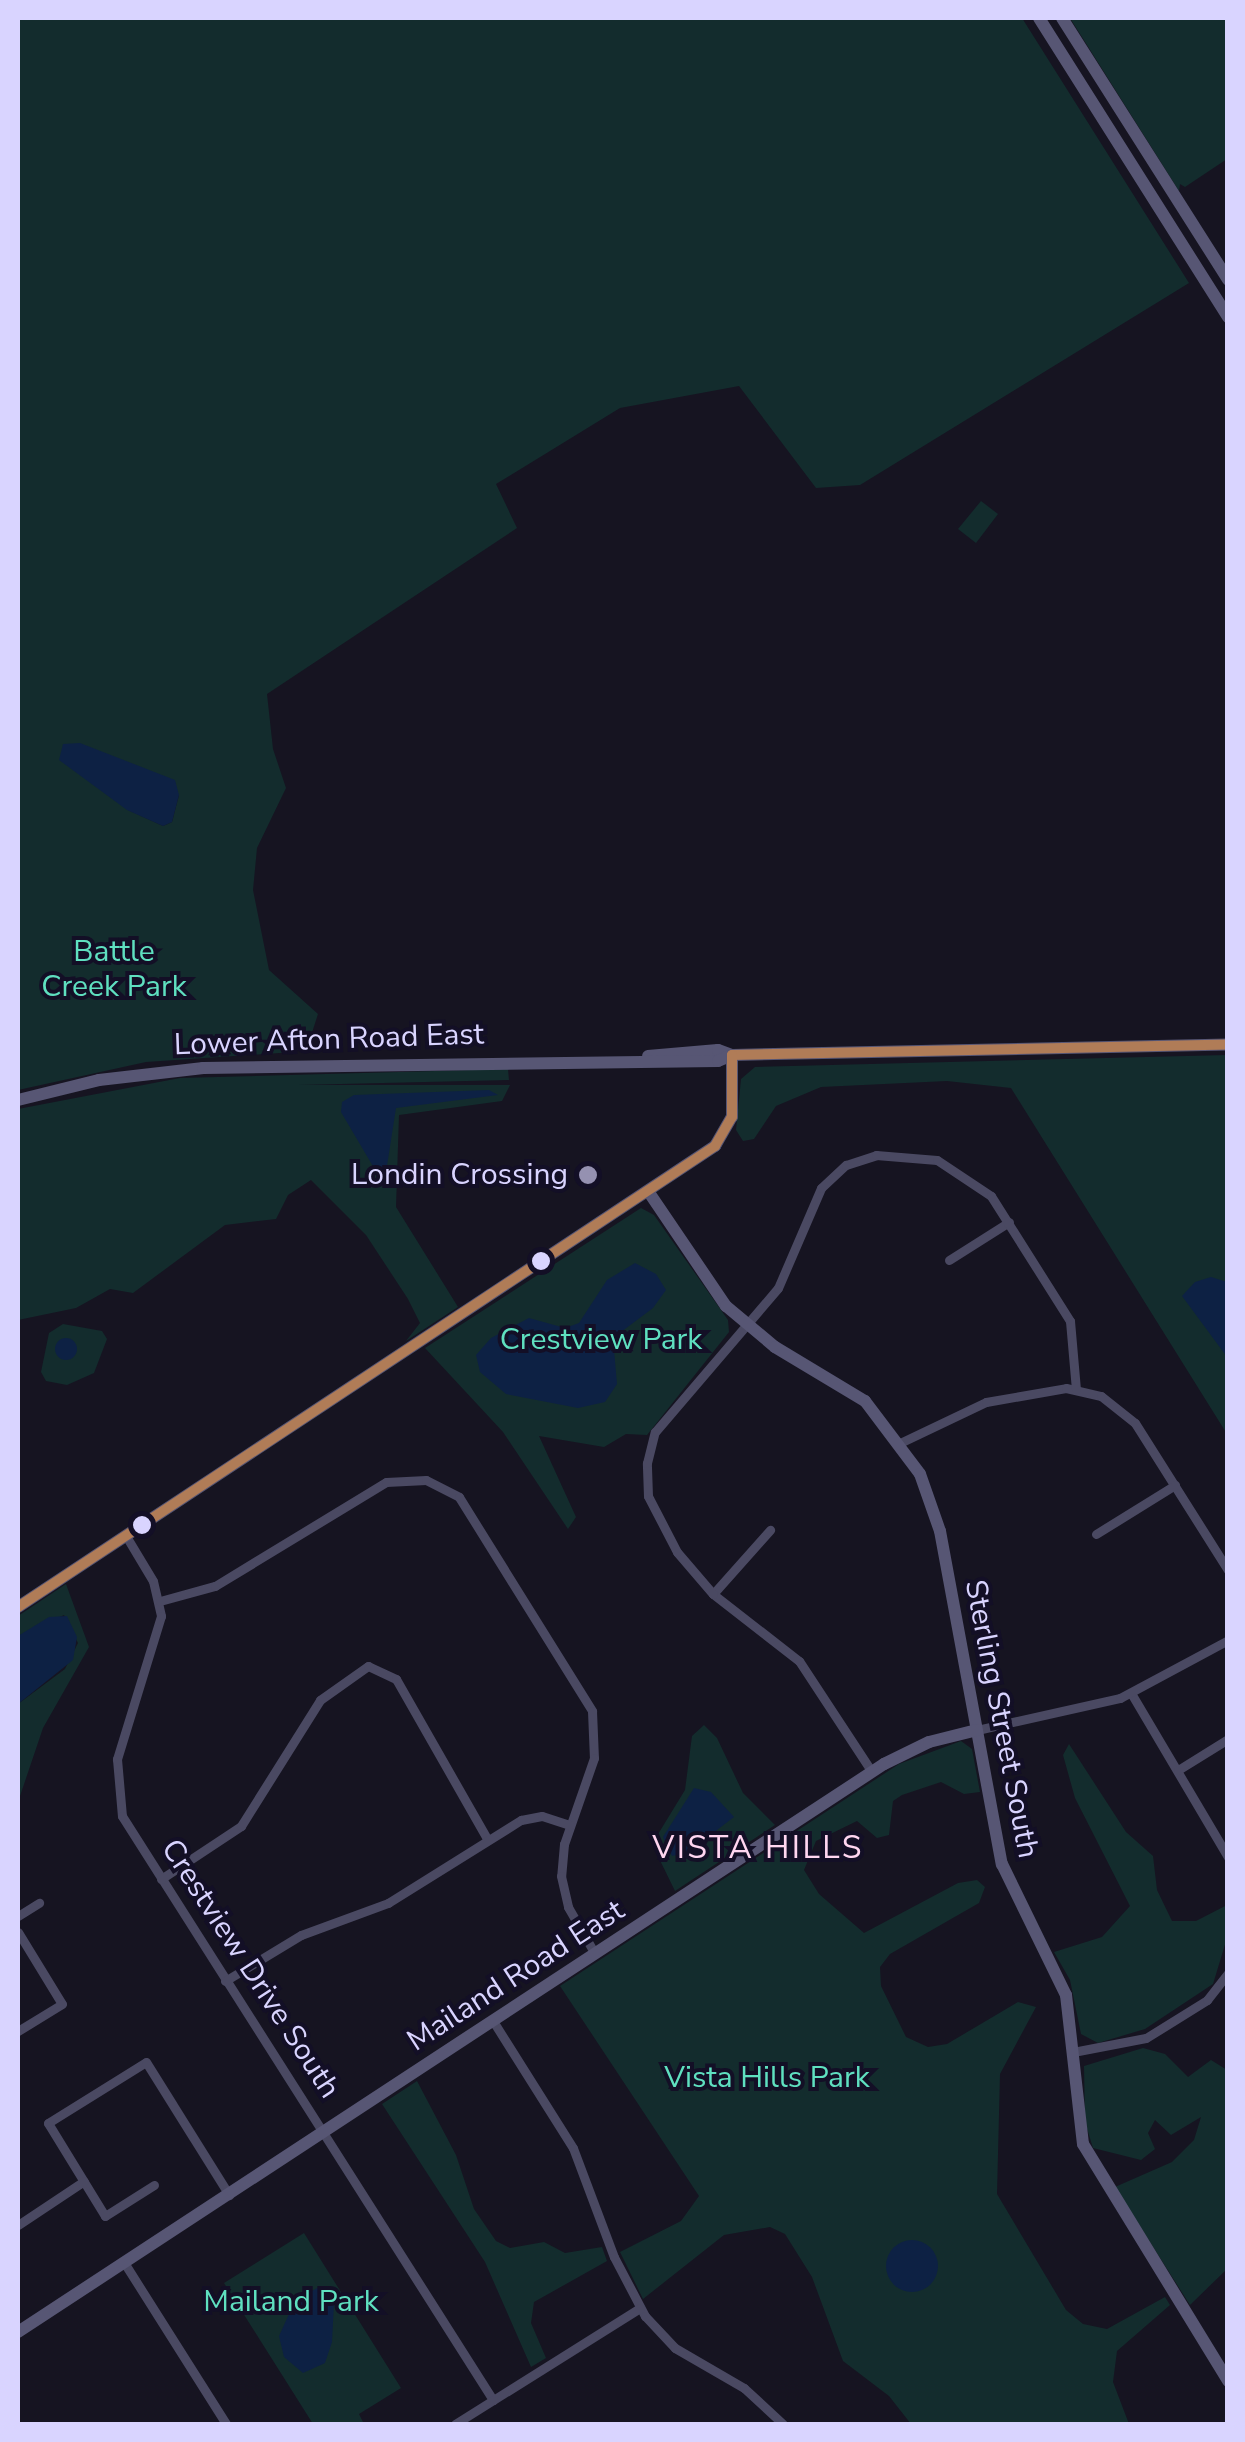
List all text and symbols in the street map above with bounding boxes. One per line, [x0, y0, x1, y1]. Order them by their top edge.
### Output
park label: Battle Creek Park [41, 934, 187, 1004]
street label: Lower Afton Road East [173, 1017, 485, 1063]
place label: Londin Crossing [351, 1157, 568, 1193]
marker: Londin Crossing [577, 1164, 599, 1186]
unlabelled marker [531, 1251, 551, 1271]
park label: Crestview Park [500, 1322, 702, 1358]
unlabelled marker [132, 1515, 152, 1535]
street label: Sterling Street South [956, 1577, 1046, 1861]
district label: VISTA HILLS [652, 1829, 864, 1867]
street label: Crestview Drive South [153, 1833, 347, 2105]
street label: Mailand Road East [401, 1893, 631, 2059]
park label: Vista Hills Park [664, 2060, 870, 2096]
park label: Mailand Park [203, 2284, 379, 2320]

